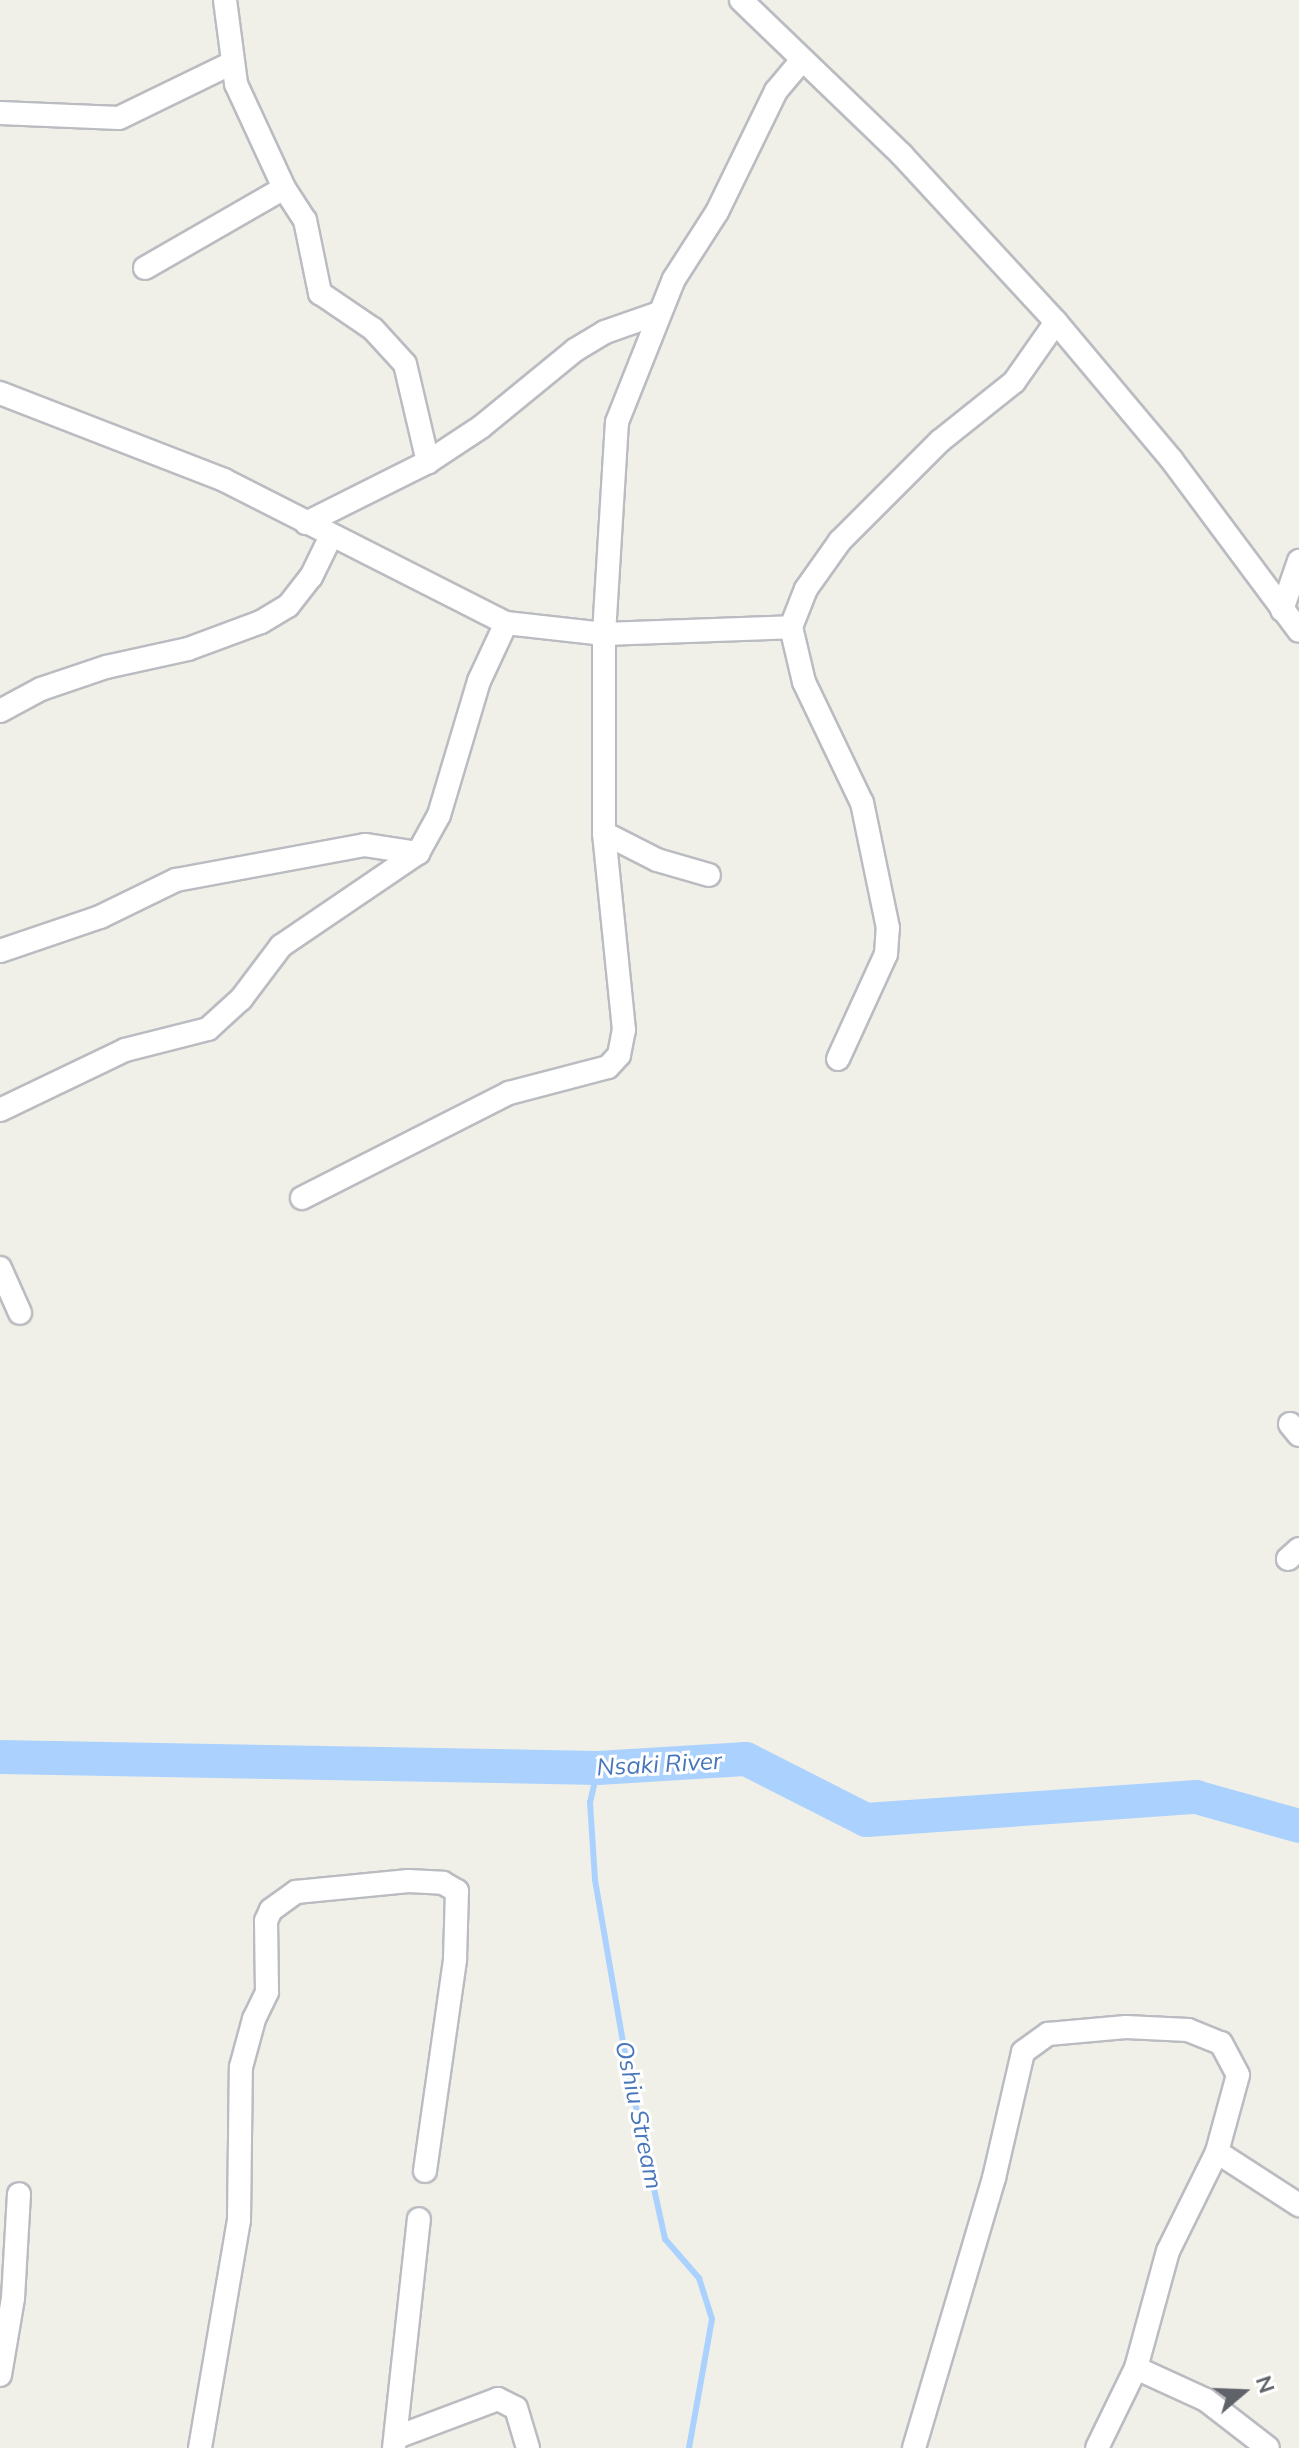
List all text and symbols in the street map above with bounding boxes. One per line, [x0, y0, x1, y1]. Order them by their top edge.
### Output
water label: Nsaki River [596, 1746, 722, 1782]
water label: Oshiu Stream [609, 2038, 669, 2192]
north arrow [1203, 2352, 1283, 2432]
text: N [1250, 2372, 1282, 2397]

